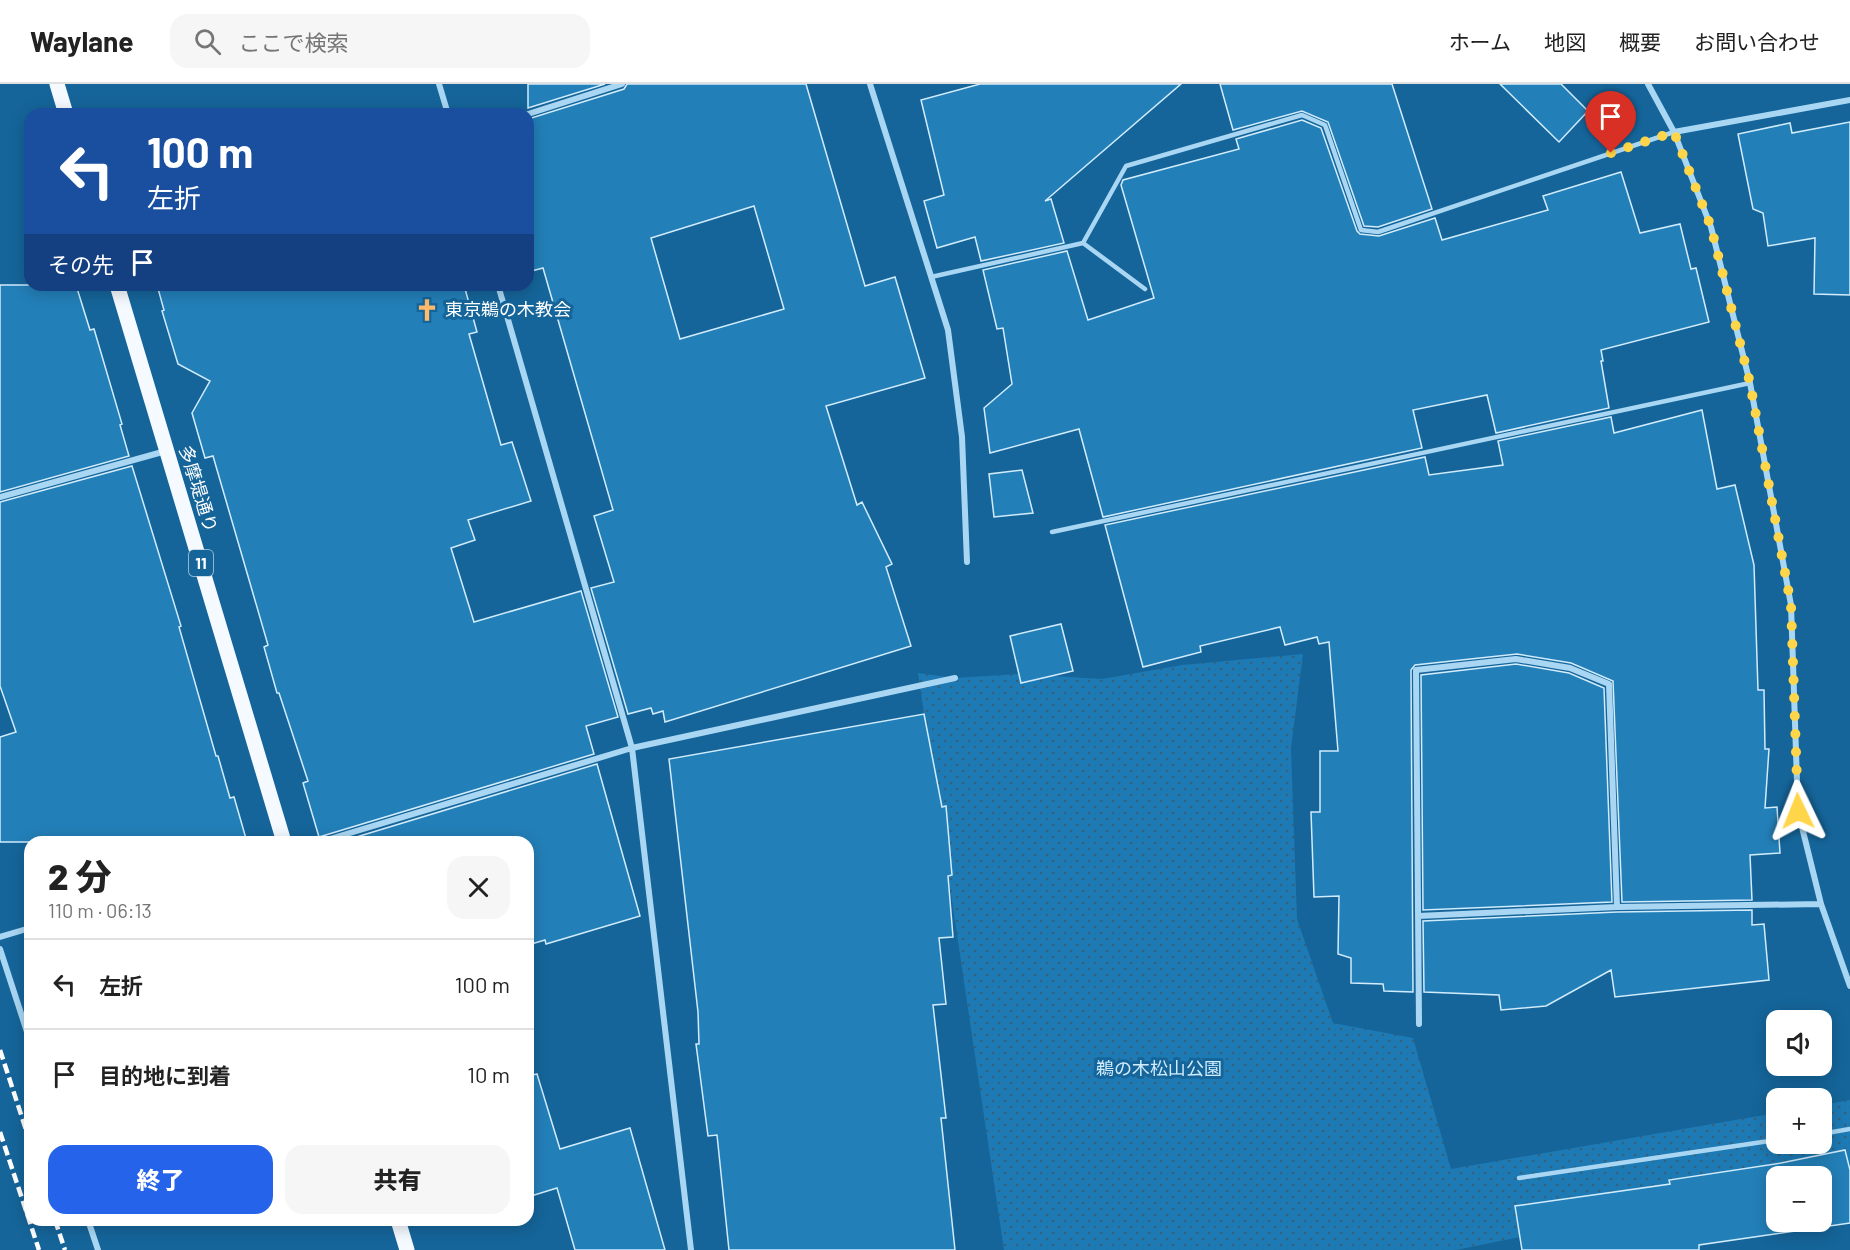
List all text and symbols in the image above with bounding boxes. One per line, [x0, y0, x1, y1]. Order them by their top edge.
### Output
search box [170, 14, 590, 68]
text: Waylane [30, 24, 134, 58]
icon: search [191, 25, 224, 58]
text: ここで検索 [239, 29, 349, 55]
text: ホーム [1449, 29, 1511, 54]
text: 地図 [1544, 29, 1586, 54]
text: 概要 [1619, 29, 1661, 54]
text: お問い合わせ [1694, 29, 1820, 54]
pin [1585, 91, 1636, 153]
icon: arrive [1594, 100, 1627, 133]
text: 100 m [147, 126, 253, 176]
icon: left [48, 132, 126, 210]
text: 左折 [147, 181, 201, 213]
icon: arrive [126, 246, 159, 279]
text: その先 [48, 251, 114, 277]
church icon: 東京鵜の木教会 [414, 297, 440, 323]
place label: 東京鵜の木教会 [445, 298, 571, 320]
street label: 多摩堤通り [175, 442, 223, 535]
road number: 11 [189, 550, 213, 576]
position arrow [1766, 779, 1830, 843]
text: 2 分 [48, 854, 112, 897]
button: close [447, 856, 510, 919]
text: 110 m · 06:13 [48, 898, 152, 922]
icon: left [48, 968, 81, 1001]
text: 100 m [455, 971, 510, 997]
text: 左折 [99, 972, 143, 998]
map controls [1766, 1010, 1832, 1232]
button: sound [1766, 1010, 1832, 1076]
park label: 鵜の木松山公園 [1096, 1057, 1222, 1079]
icon: arrive [48, 1058, 81, 1091]
text: 10 m [467, 1061, 510, 1087]
text: 目的地に到着 [99, 1062, 231, 1088]
button: + [1766, 1088, 1832, 1154]
button: 終了 [48, 1145, 273, 1214]
button: 共有 [285, 1145, 510, 1214]
button: − [1766, 1166, 1832, 1232]

